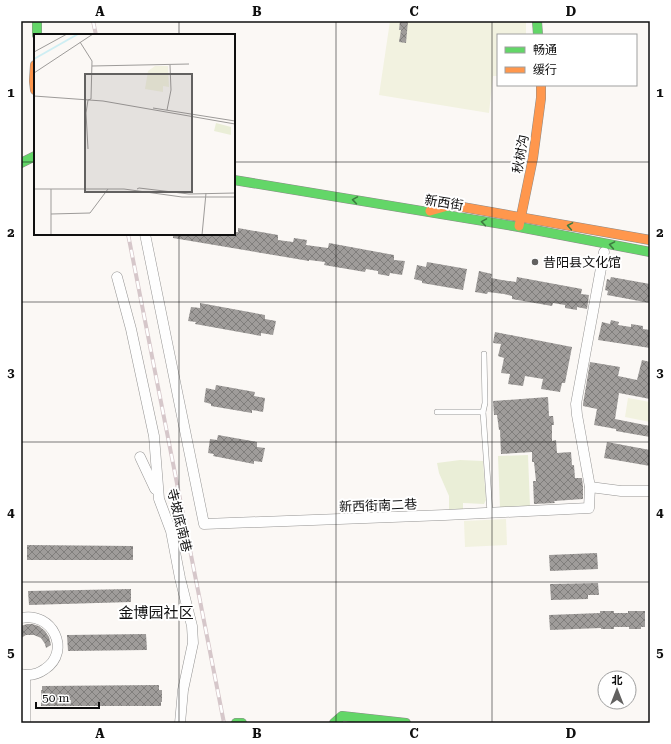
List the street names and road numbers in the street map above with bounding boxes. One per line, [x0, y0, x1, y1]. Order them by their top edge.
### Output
street label: 秋树沟 [510, 134, 531, 175]
street label: 新西街 [423, 192, 464, 213]
street label: 寺坡底南巷 [164, 487, 195, 553]
street label: 新西街南二巷 [339, 497, 417, 514]

